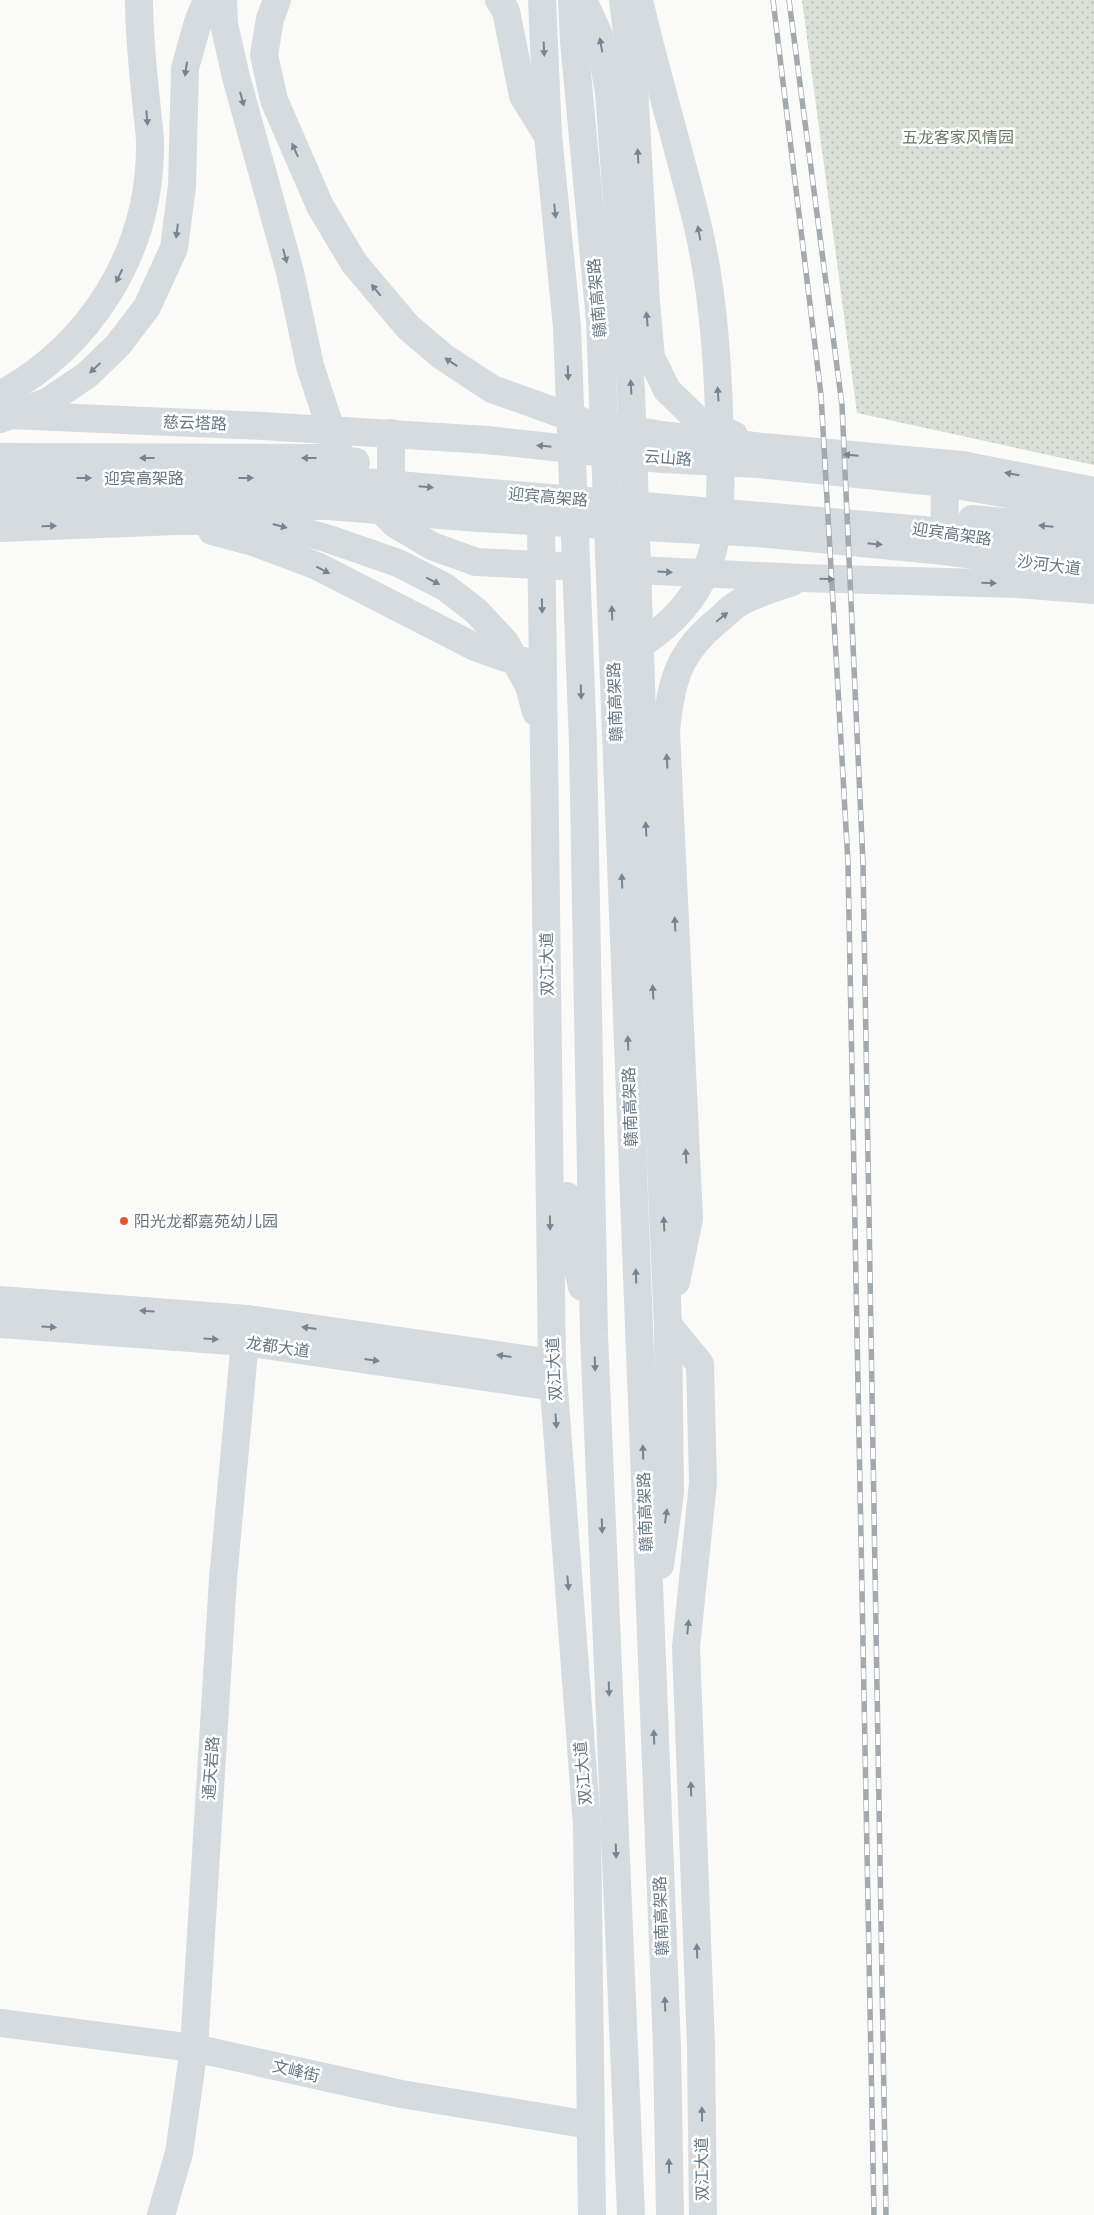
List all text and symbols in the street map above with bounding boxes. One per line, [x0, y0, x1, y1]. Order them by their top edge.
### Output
one-way arrow [596, 36, 604, 52]
one-way arrow [540, 41, 548, 57]
one-way arrow [181, 61, 189, 77]
one-way arrow [239, 92, 247, 107]
one-way arrow [144, 111, 152, 127]
park label: 五龙客家风情园 [902, 128, 1014, 147]
one-way arrow [291, 143, 299, 157]
one-way arrow [633, 148, 641, 164]
one-way arrow [551, 203, 559, 219]
one-way arrow [172, 223, 180, 239]
one-way arrow [695, 225, 703, 241]
one-way arrow [282, 248, 290, 263]
street label: 赣南高架路 [584, 257, 610, 339]
one-way arrow [115, 268, 123, 283]
one-way arrow [370, 284, 381, 297]
one-way arrow [643, 310, 651, 326]
one-way arrow [445, 358, 458, 367]
one-way arrow [89, 362, 101, 374]
one-way arrow [565, 365, 573, 381]
one-way arrow [626, 379, 634, 395]
one-way arrow [713, 386, 721, 402]
street label: 慈云塔路 [163, 412, 227, 434]
one-way arrow [535, 442, 551, 450]
street label: 云山路 [643, 447, 693, 469]
one-way arrow [842, 451, 858, 459]
one-way arrow [138, 454, 154, 462]
one-way arrow [301, 454, 317, 462]
street label: 迎宾高架路 [104, 469, 184, 488]
one-way arrow [1003, 470, 1019, 478]
one-way arrow [76, 474, 92, 482]
one-way arrow [238, 474, 254, 482]
one-way arrow [418, 483, 434, 491]
street label: 迎宾高架路 [507, 484, 589, 510]
street label: 迎宾高架路 [911, 519, 993, 549]
one-way arrow [41, 521, 57, 529]
one-way arrow [1038, 522, 1054, 530]
one-way arrow [273, 523, 288, 531]
one-way arrow [867, 541, 883, 549]
street label: 沙河大道 [1016, 552, 1082, 578]
one-way arrow [315, 565, 330, 574]
one-way arrow [657, 568, 673, 576]
one-way arrow [819, 575, 835, 583]
one-way arrow [426, 577, 440, 585]
one-way arrow [982, 579, 998, 587]
one-way arrow [538, 598, 546, 614]
one-way arrow [607, 605, 615, 621]
one-way arrow [715, 611, 727, 623]
street label: 赣南高架路 [604, 662, 626, 742]
one-way arrow [577, 685, 585, 701]
one-way arrow [663, 753, 671, 769]
one-way arrow [641, 821, 649, 837]
one-way arrow [618, 873, 626, 889]
one-way arrow [671, 915, 679, 931]
street label: 双江大道 [537, 932, 557, 996]
one-way arrow [649, 983, 657, 999]
one-way arrow [623, 1035, 631, 1051]
street label: 赣南高架路 [619, 1067, 641, 1147]
one-way arrow [681, 1148, 689, 1164]
place label: 阳光龙都嘉苑幼儿园 [134, 1212, 278, 1231]
marker: 阳光龙都嘉苑幼儿园 [118, 1215, 130, 1227]
one-way arrow [547, 1215, 555, 1231]
one-way arrow [659, 1216, 667, 1232]
one-way arrow [632, 1267, 640, 1283]
one-way arrow [139, 1307, 155, 1315]
one-way arrow [41, 1324, 57, 1332]
one-way arrow [300, 1324, 316, 1332]
street label: 龙都大道 [245, 1333, 311, 1361]
one-way arrow [203, 1336, 219, 1344]
street label: 双江大道 [543, 1337, 565, 1401]
one-way arrow [496, 1352, 512, 1360]
one-way arrow [592, 1356, 600, 1372]
one-way arrow [364, 1357, 380, 1365]
one-way arrow [553, 1413, 561, 1429]
one-way arrow [638, 1444, 646, 1460]
street label: 赣南高架路 [634, 1472, 656, 1552]
one-way arrow [663, 1507, 671, 1523]
one-way arrow [599, 1519, 607, 1535]
one-way arrow [565, 1575, 573, 1591]
one-way arrow [684, 1618, 692, 1634]
one-way arrow [606, 1681, 614, 1697]
one-way arrow [650, 1728, 658, 1744]
street label: 通天岩路 [199, 1735, 223, 1801]
street label: 双江大道 [571, 1740, 595, 1806]
one-way arrow [687, 1781, 695, 1797]
one-way arrow [613, 1843, 621, 1859]
street label: 赣南高架路 [650, 1876, 672, 1956]
one-way arrow [693, 1943, 701, 1959]
one-way arrow [660, 1996, 668, 2012]
street label: 文峰街 [270, 2056, 322, 2086]
one-way arrow [697, 2106, 705, 2122]
street label: 双江大道 [692, 2137, 712, 2201]
one-way arrow [665, 2158, 673, 2174]

